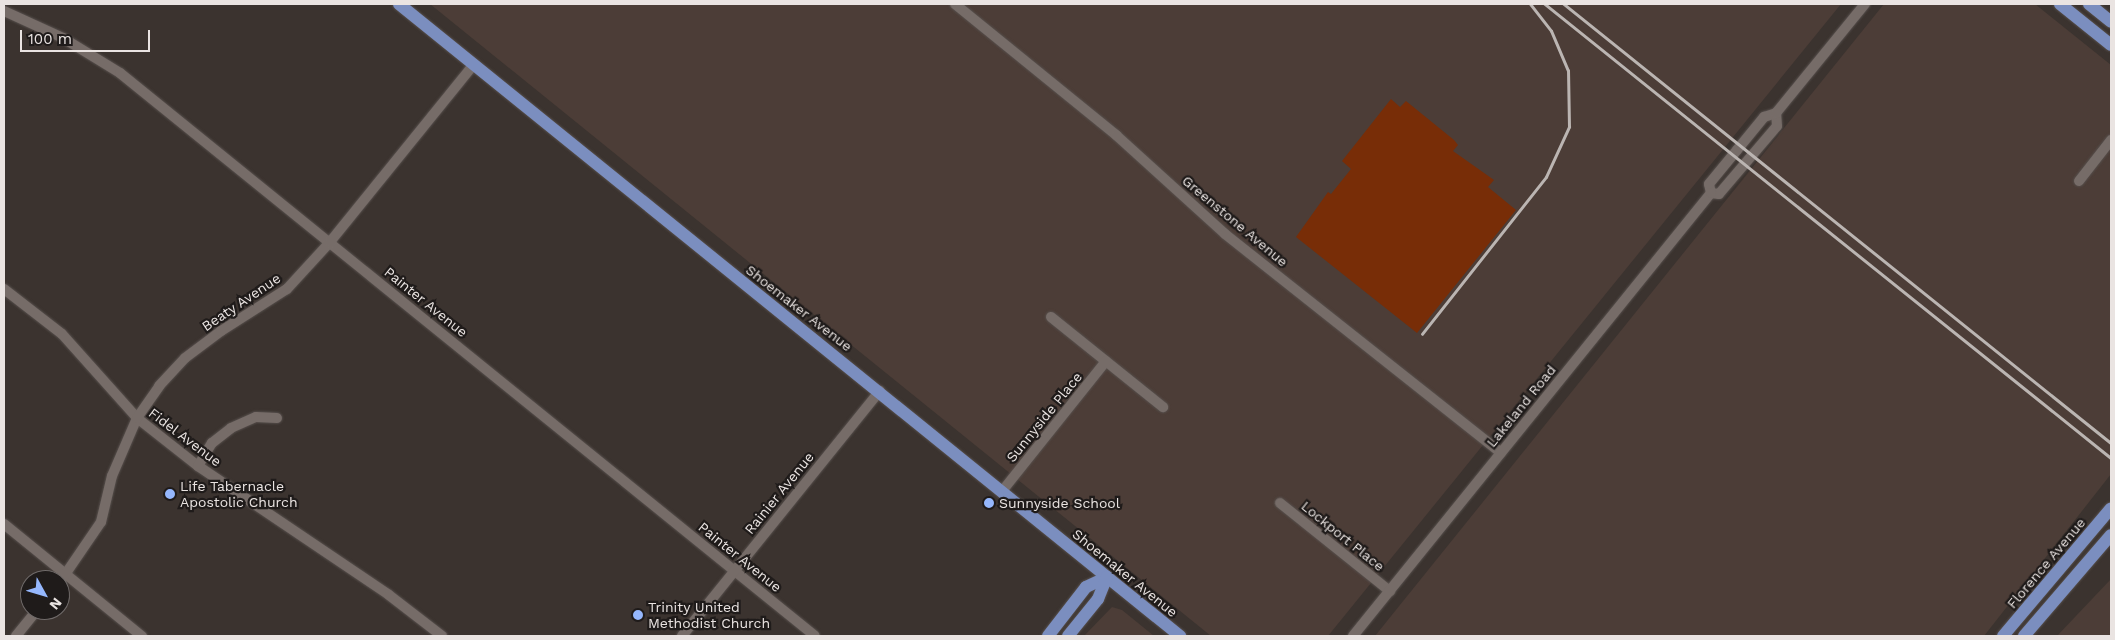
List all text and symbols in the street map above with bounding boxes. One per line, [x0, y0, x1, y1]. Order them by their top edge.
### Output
scale bar [22, 20, 152, 52]
text: 100 m [28, 30, 72, 48]
street label: Greenstone Avenue [1179, 172, 1291, 270]
street label: Shoemaker Avenue [742, 261, 856, 355]
street label: Painter Avenue [381, 263, 471, 341]
street label: Beaty Avenue [198, 269, 284, 335]
street label: Lakeland Road [1483, 362, 1559, 450]
street label: Sunnyside Place [1003, 369, 1085, 465]
street label: Fidel Avenue [145, 404, 225, 470]
street label: Rainier Avenue [741, 448, 817, 538]
place label: Life Tabernacle Apostolic Church [180, 478, 298, 511]
marker: Life Tabernacle Apostolic Church [164, 488, 176, 500]
place label: Sunnyside School [999, 495, 1120, 511]
marker: Sunnyside School [983, 497, 995, 509]
street label: Lockport Place [1298, 497, 1388, 575]
street label: Florence Avenue [2003, 514, 2089, 612]
street label: Painter Avenue [695, 518, 785, 596]
street label: Shoemaker Avenue [1069, 525, 1181, 621]
north arrow [20, 570, 70, 620]
text: N [46, 595, 65, 613]
place label: Trinity United Methodist Church [648, 599, 770, 632]
marker: Trinity United Methodist Church [632, 609, 644, 621]

